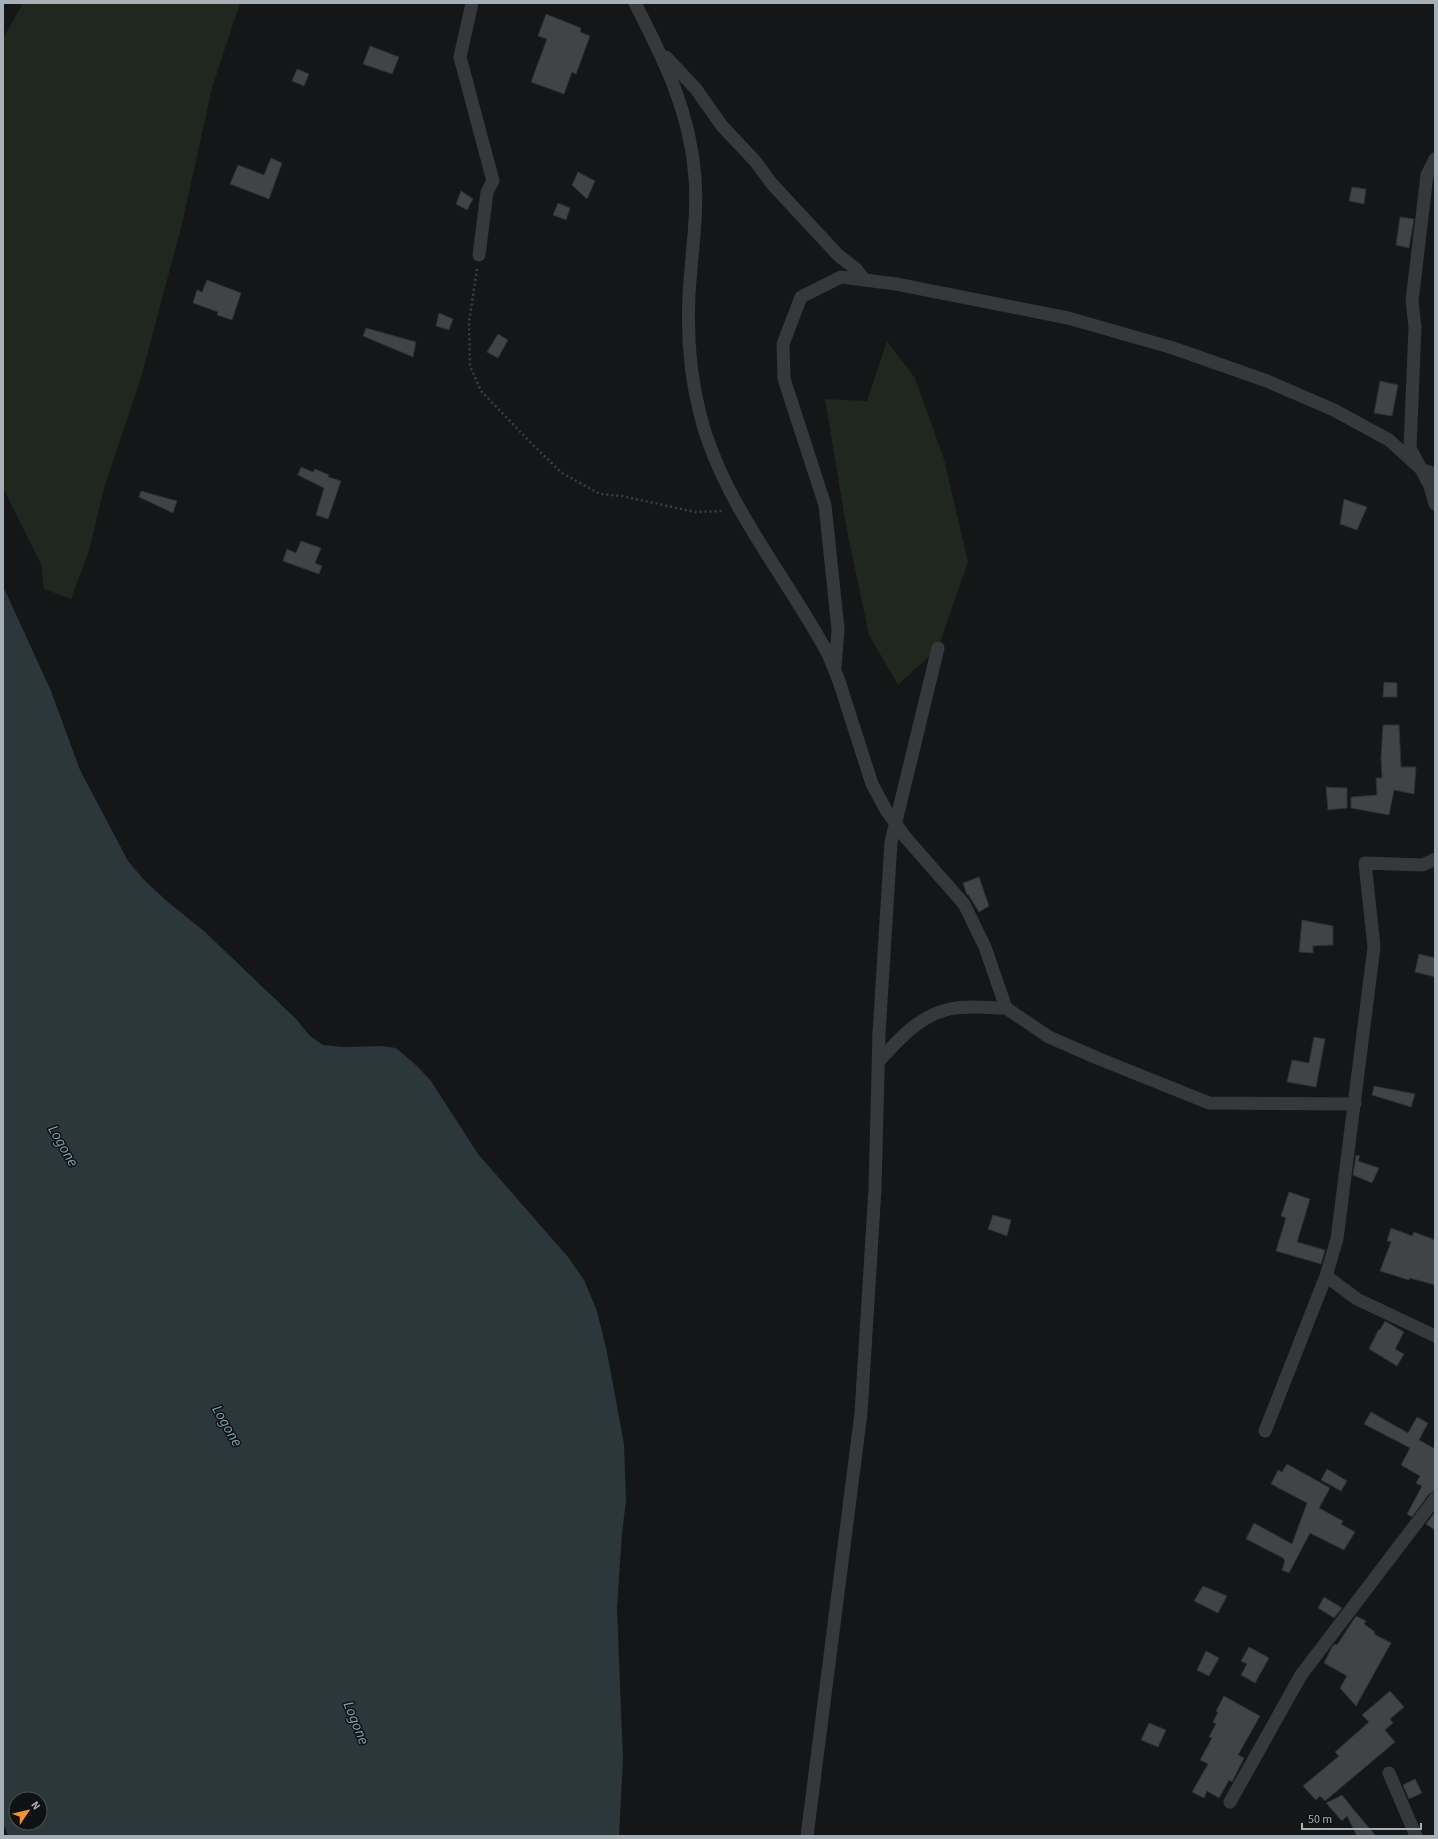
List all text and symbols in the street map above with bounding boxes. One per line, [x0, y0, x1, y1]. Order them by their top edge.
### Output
water label: Logone [43, 1121, 83, 1171]
water label: Logone [207, 1401, 247, 1451]
water label: Logone [338, 1698, 374, 1748]
north arrow [8, 1791, 48, 1831]
text: N [28, 1798, 44, 1813]
scale bar [1302, 1805, 1421, 1831]
text: 50 m [1308, 1811, 1332, 1828]

